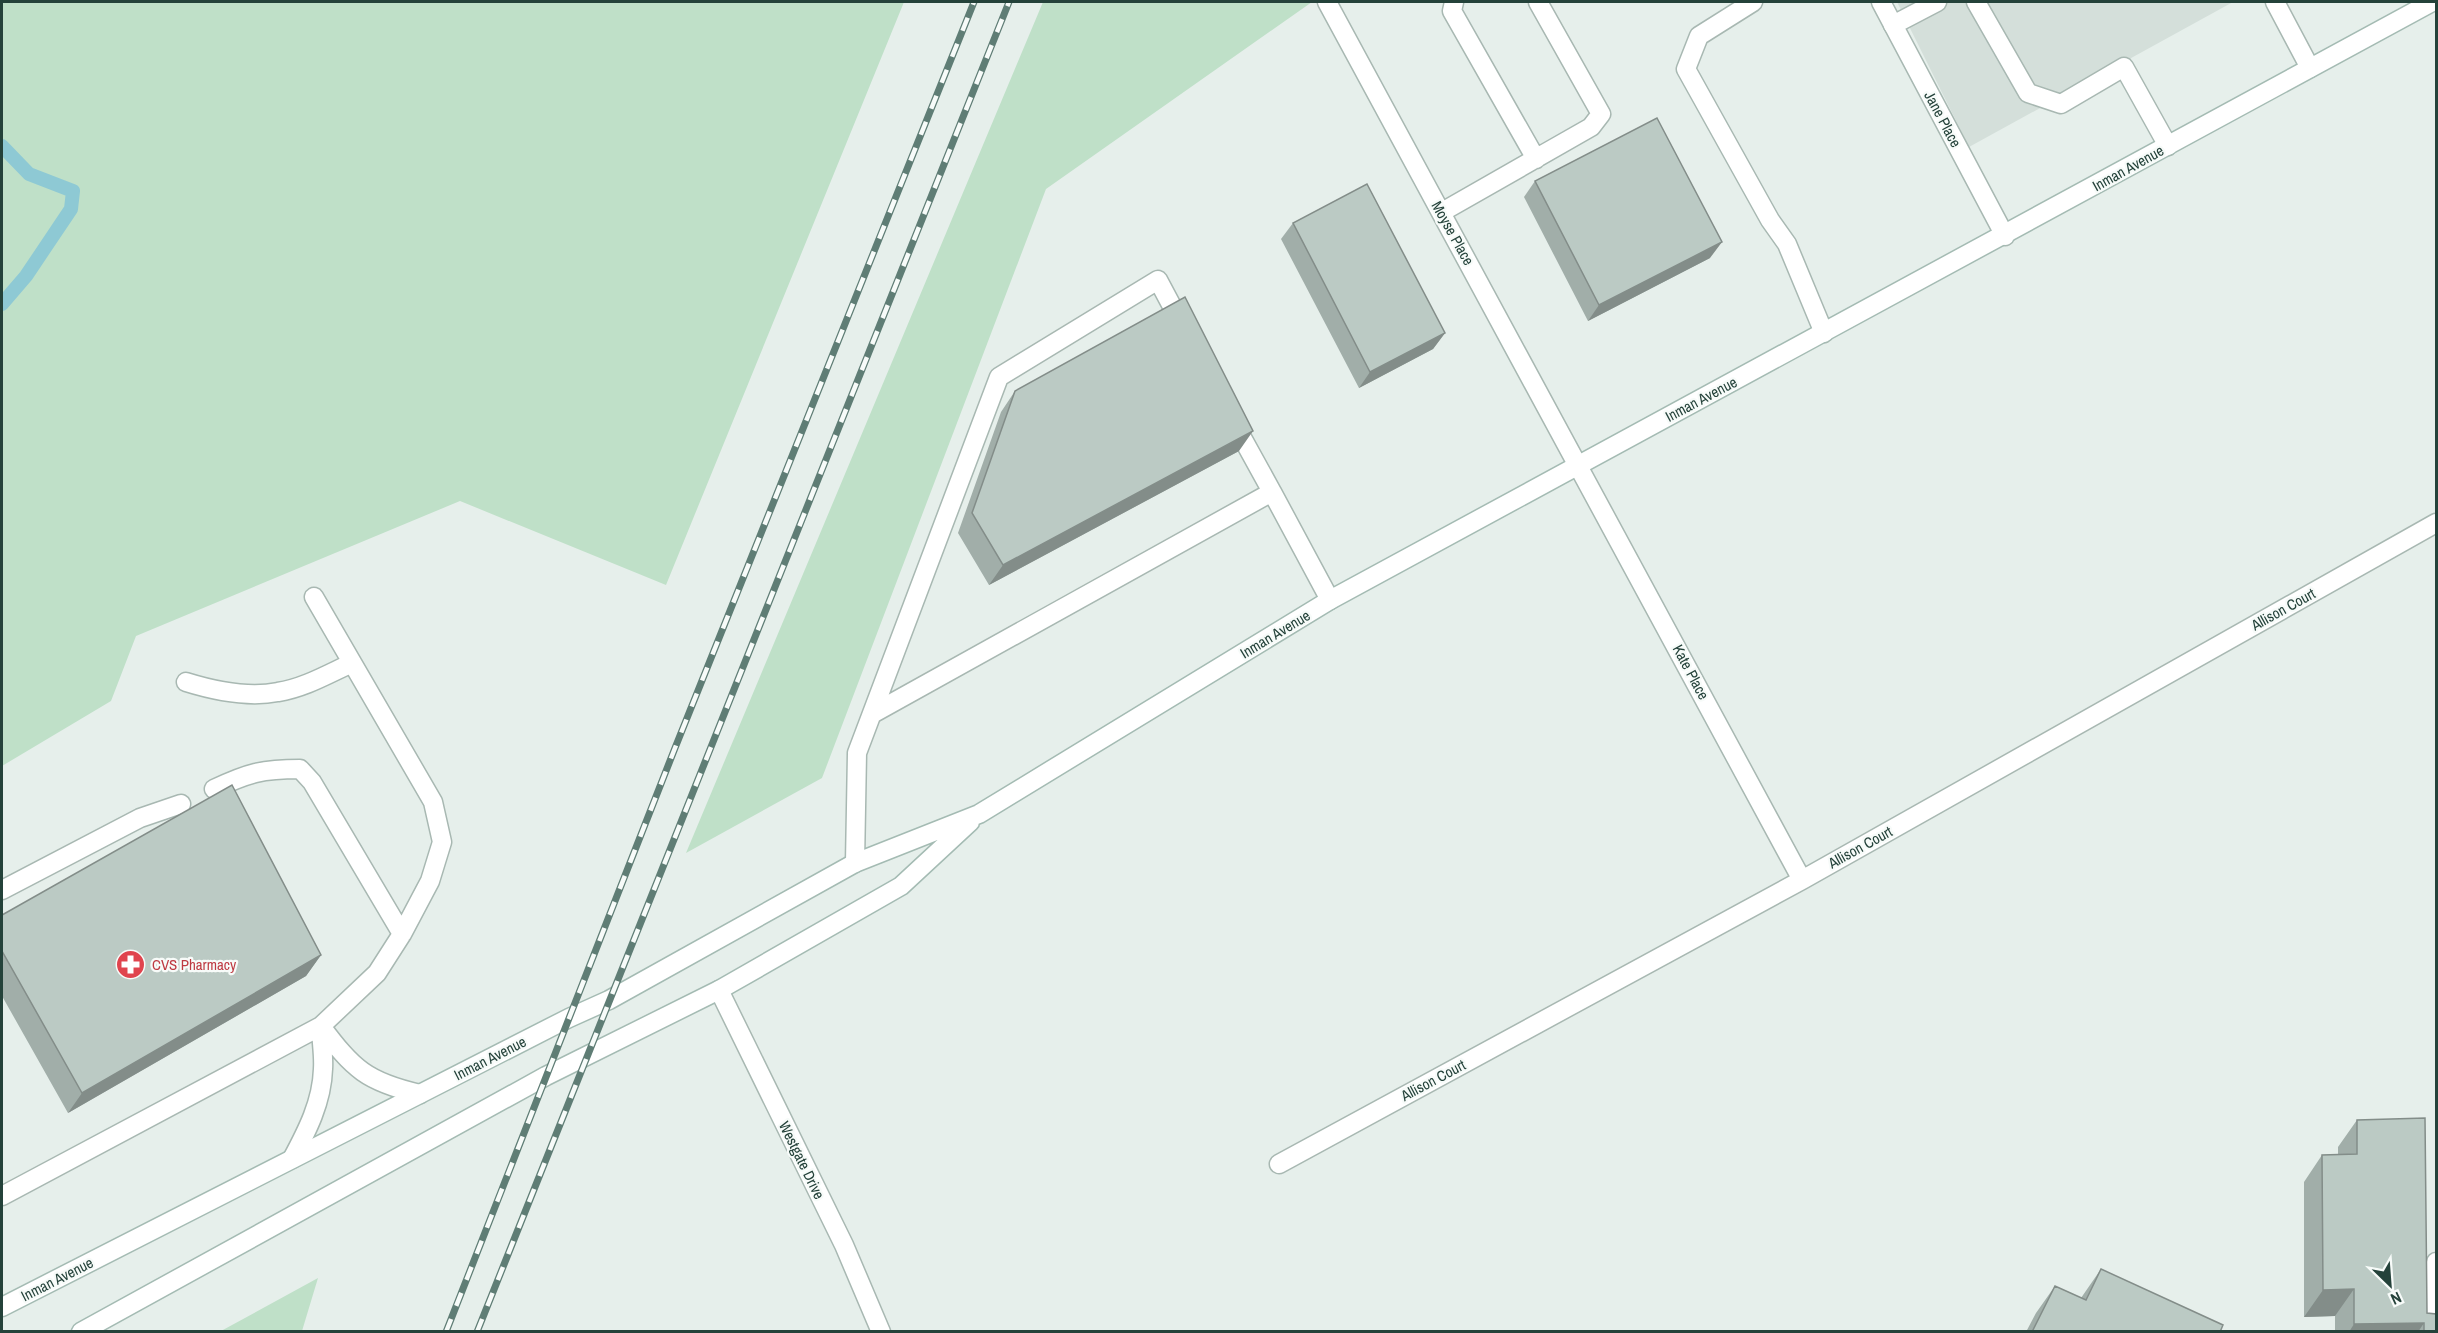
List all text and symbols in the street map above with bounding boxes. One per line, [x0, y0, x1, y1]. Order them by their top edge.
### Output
street label: Jane Place [1919, 87, 1967, 151]
street label: Inman Avenue [2089, 140, 2168, 196]
street label: Moyse Place [1427, 197, 1479, 269]
street label: Inman Avenue [1661, 371, 1741, 427]
street label: Allison Court [2246, 582, 2319, 636]
street label: Inman Avenue [1236, 605, 1314, 663]
street label: Kate Place [1668, 641, 1714, 703]
street label: Allison Court [1823, 820, 1896, 874]
pharmacy icon: CVS Pharmacy [115, 948, 147, 980]
place label: CVS Pharmacy [152, 954, 237, 975]
street label: Inman Avenue [450, 1031, 530, 1085]
street label: Allison Court [1396, 1054, 1470, 1106]
street label: Westgate Drive [774, 1117, 830, 1203]
street label: Inman Avenue [17, 1252, 97, 1306]
north arrow [2360, 1255, 2420, 1315]
text: N [2387, 1287, 2405, 1311]

